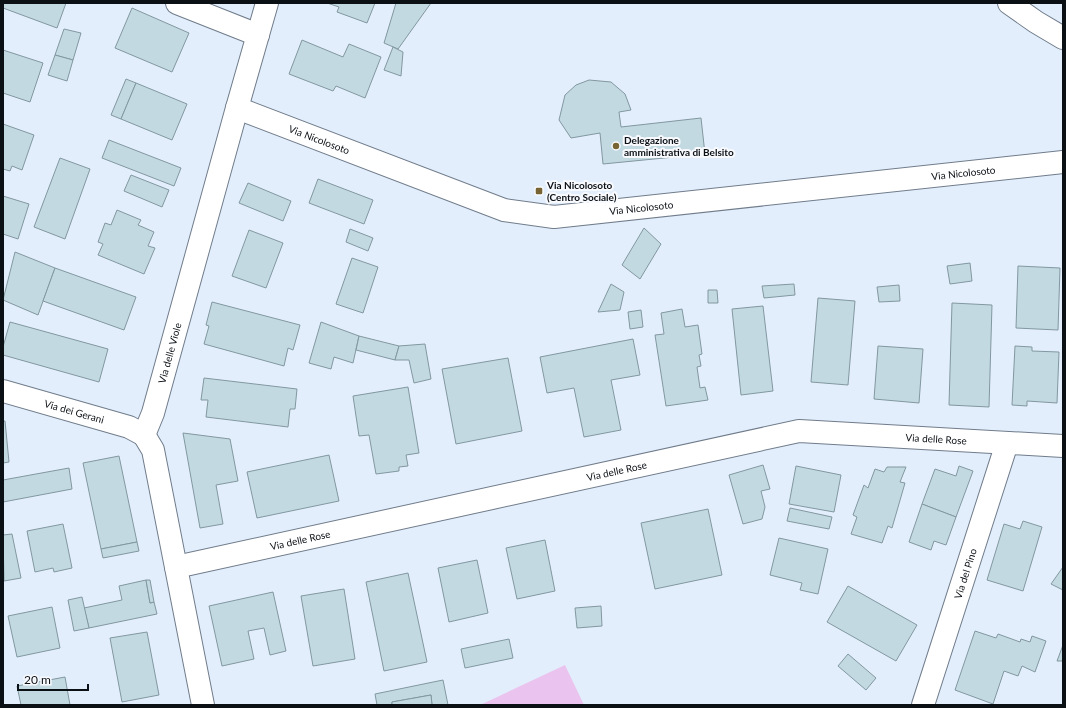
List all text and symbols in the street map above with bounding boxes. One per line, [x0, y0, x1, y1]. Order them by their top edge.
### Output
street label: Via Nicolosoto [287, 122, 352, 157]
place label: Delegazione amministrativa di Belsito [624, 134, 734, 158]
marker: Delegazione amministrativa di Belsito [611, 141, 621, 151]
street label: Via Nicolosoto [931, 163, 996, 182]
place label: Via Nicolosoto (Centro Sociale) [546, 179, 617, 203]
marker: Via Nicolosoto (Centro Sociale) [534, 186, 544, 196]
street label: Via Nicolosoto [609, 198, 674, 217]
street label: Via delle Viole [155, 321, 184, 385]
street label: Via dei Gerani [43, 397, 105, 426]
street label: Via delle Rose [905, 431, 967, 447]
street label: Via delle Rose [585, 458, 648, 483]
street label: Via delle Rose [269, 527, 331, 552]
street label: Via del Pino [951, 547, 979, 600]
scale bar [18, 666, 88, 692]
text: 20 m [24, 672, 51, 687]

